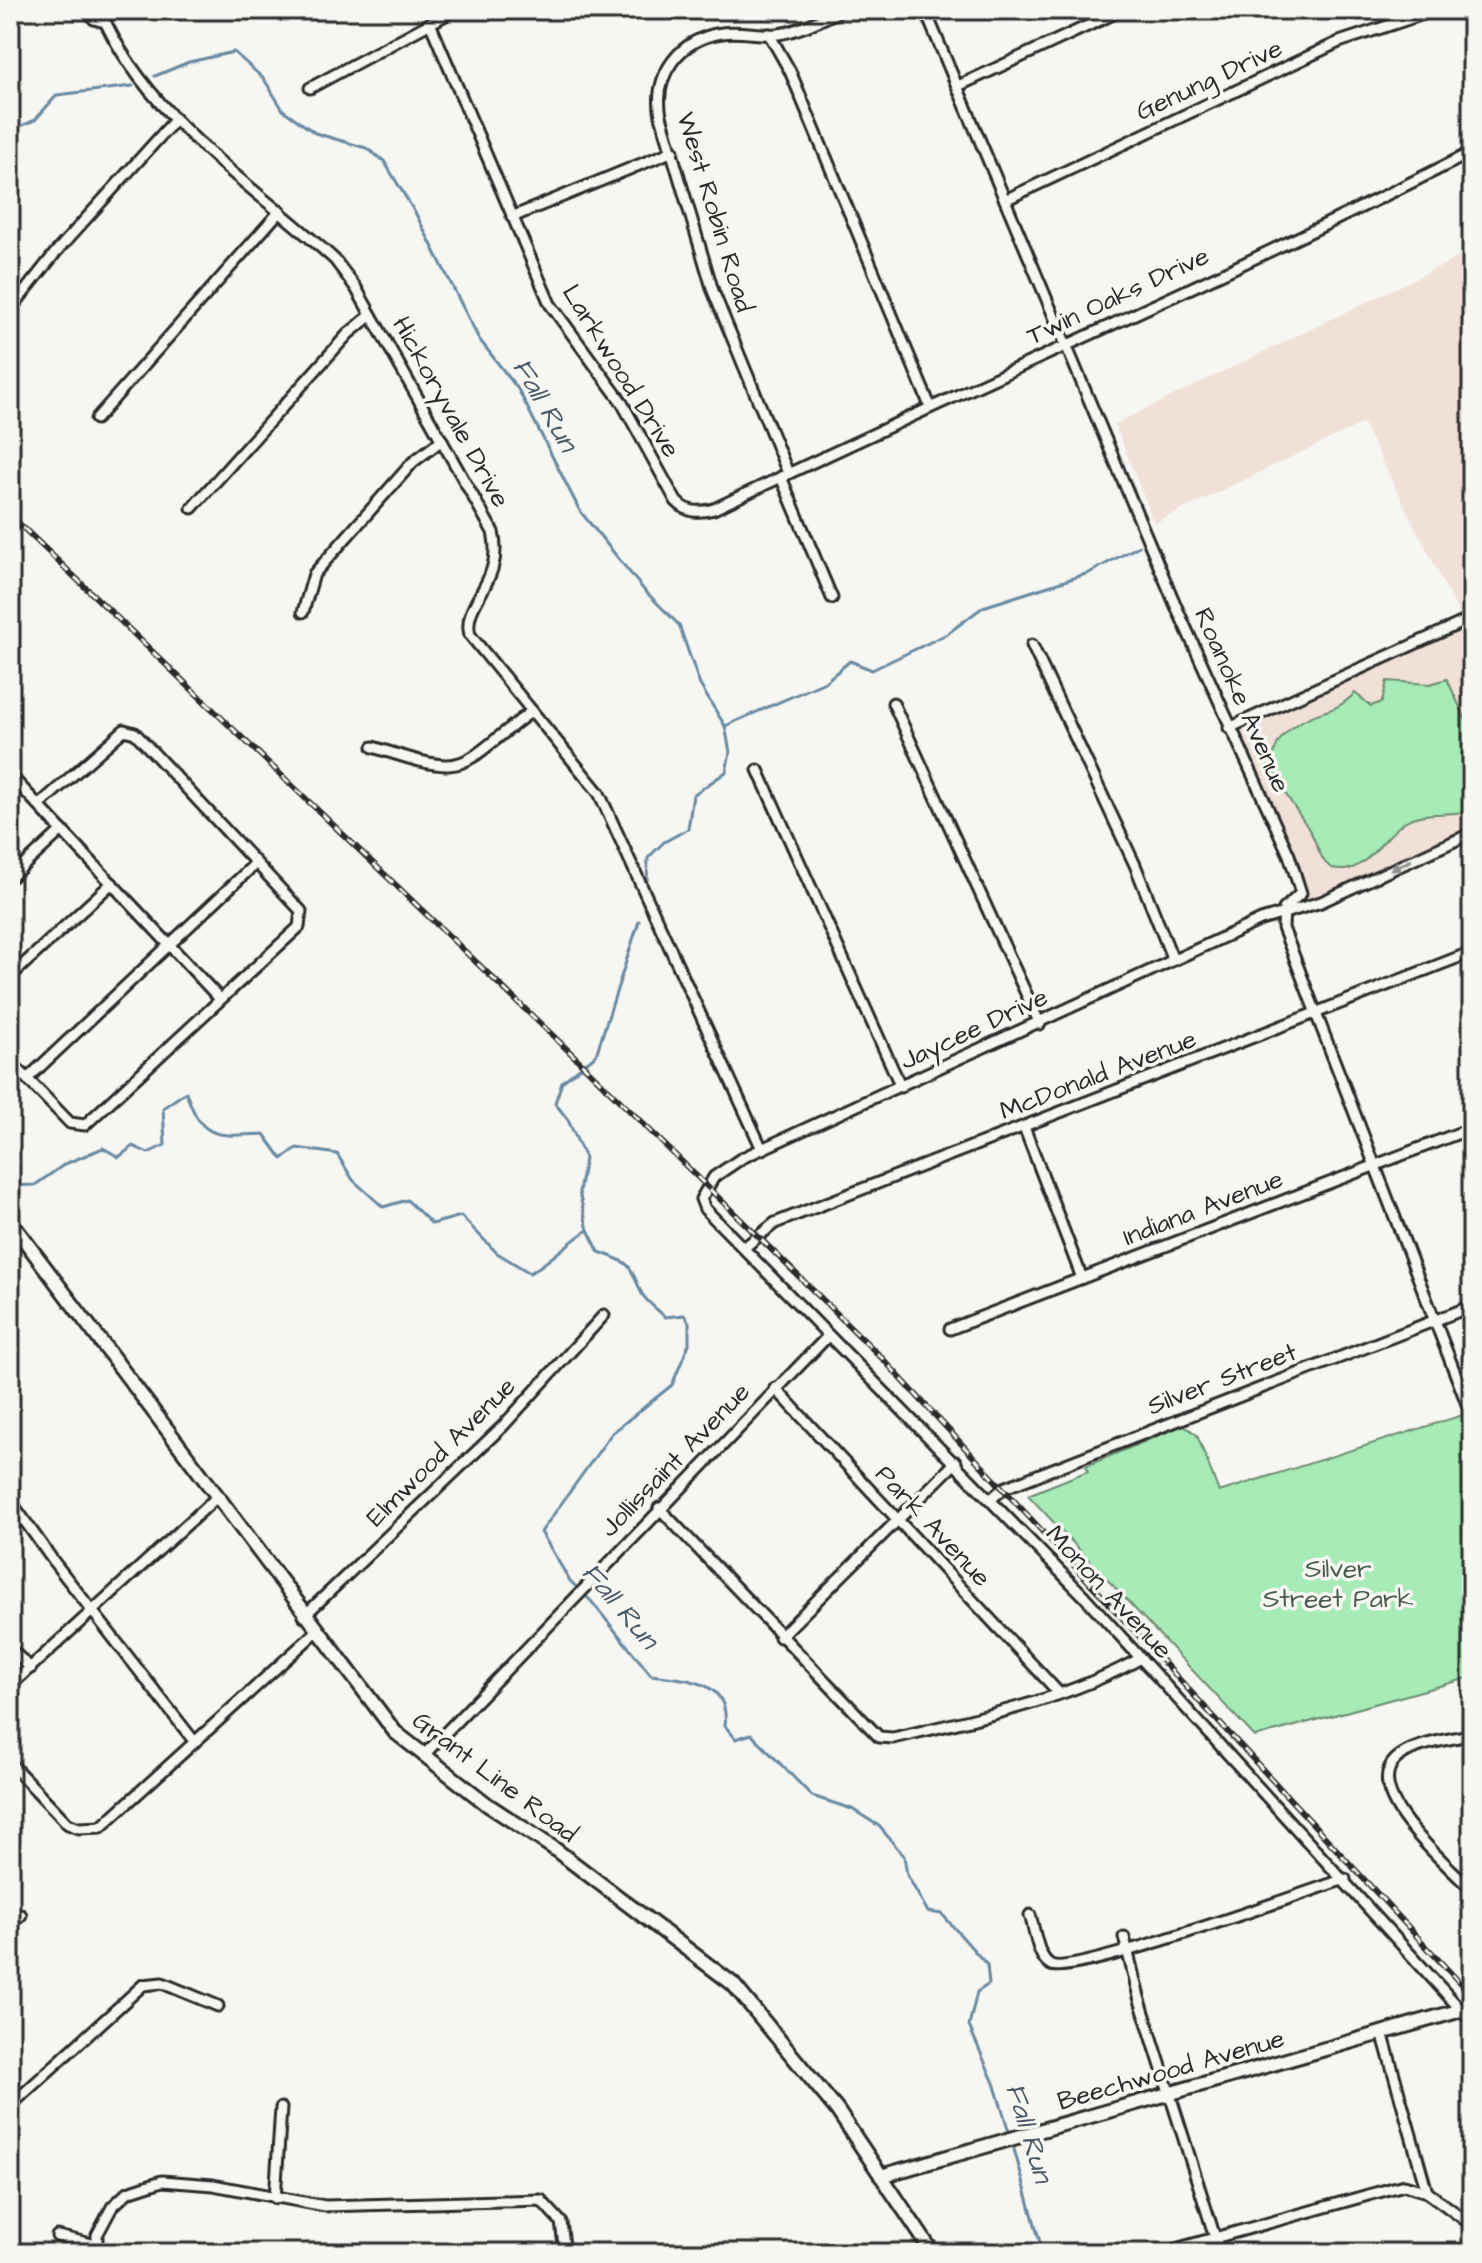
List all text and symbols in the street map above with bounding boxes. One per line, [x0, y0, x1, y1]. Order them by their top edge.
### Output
street label: Genung Drive [1130, 30, 1289, 131]
street label: West Robin Road [667, 108, 763, 316]
street label: Twin Oaks Drive [1021, 238, 1215, 354]
street label: Larkwood Drive [553, 277, 689, 465]
street label: Hickoryvale Drive [382, 310, 518, 515]
water label: Fall Run [503, 351, 588, 461]
street label: Roanoke Avenue [1185, 602, 1299, 798]
one-way arrow [1389, 858, 1413, 871]
street label: Jaycee Drive [894, 979, 1054, 1081]
street label: McDonald Avenue [994, 1021, 1202, 1129]
street label: Indiana Avenue [1118, 1161, 1288, 1255]
street label: Silver Street [1142, 1334, 1302, 1424]
street label: Elmwood Avenue [358, 1369, 524, 1535]
street label: Jollissaint Avenue [592, 1375, 758, 1545]
street label: Park Avenue [867, 1457, 999, 1595]
street label: Monon Avenue [1037, 1517, 1181, 1667]
park label: Silver Street Park [1263, 1551, 1413, 1617]
water label: Fall Run [572, 1554, 669, 1659]
street label: Grant Line Road [405, 1703, 585, 1851]
street label: Beechwood Avenue [1053, 2020, 1289, 2120]
water label: Fall Run [995, 2079, 1063, 2189]

